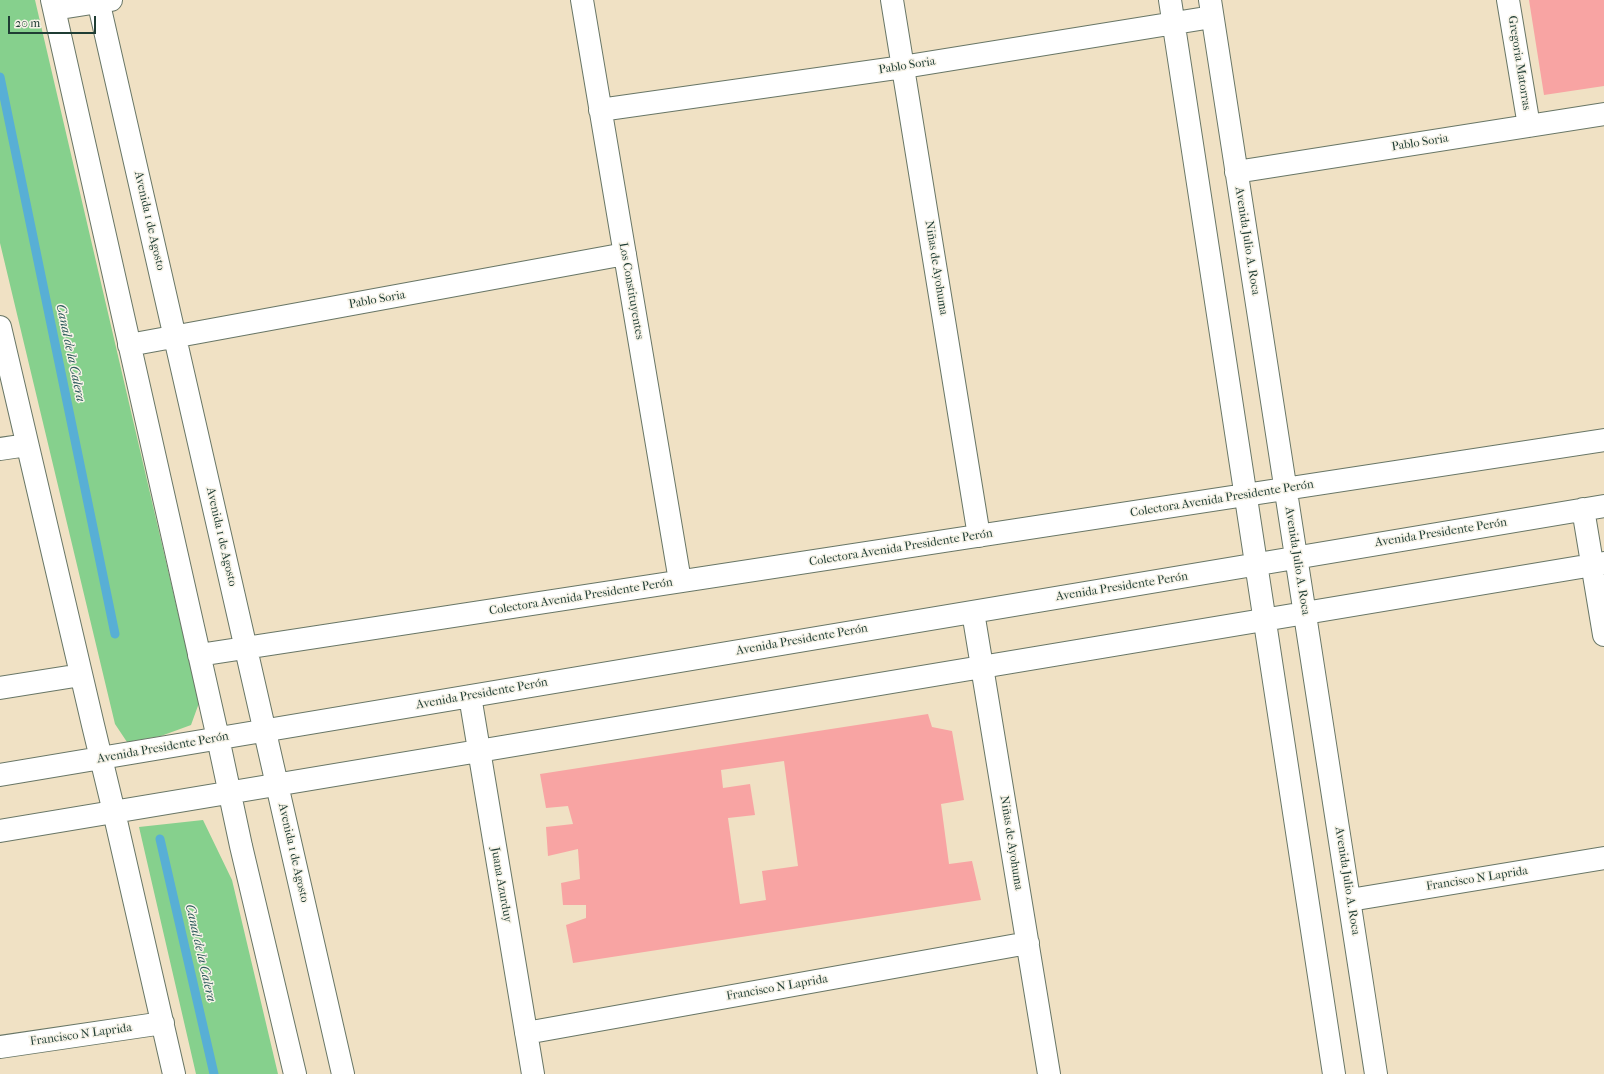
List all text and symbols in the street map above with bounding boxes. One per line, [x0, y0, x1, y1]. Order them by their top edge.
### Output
scale bar [10, 8, 98, 34]
street label: Gregoria Matorras [1504, 15, 1534, 111]
text: 20 m [15, 16, 40, 30]
street label: Pablo Soria [878, 54, 936, 78]
street label: Pablo Soria [1391, 131, 1449, 155]
street label: Avenida 1 de Agosto [131, 170, 167, 272]
street label: Avenida Julio A. Roca [1231, 186, 1263, 296]
street label: Niñas de Ayohuma [921, 220, 951, 316]
street label: Los Constituyentes [615, 241, 647, 341]
street label: Pablo Soria [348, 288, 406, 312]
water label: Canal de la Calera [52, 303, 88, 403]
street label: Colectora Avenida Presidente Perón [1129, 477, 1315, 521]
street label: Avenida 1 de Agosto [203, 486, 239, 588]
street label: Avenida Julio A. Roca [1281, 506, 1313, 616]
street label: Avenida Presidente Perón [1374, 515, 1508, 551]
street label: Colectora Avenida Presidente Perón [808, 526, 994, 570]
street label: Avenida Presidente Perón [1055, 569, 1189, 605]
street label: Colectora Avenida Presidente Perón [488, 575, 674, 619]
street label: Avenida Presidente Perón [735, 621, 869, 659]
street label: Avenida Presidente Perón [415, 675, 549, 713]
street label: Avenida Presidente Perón [96, 729, 230, 767]
street label: Niñas de Ayohuma [996, 795, 1026, 891]
street label: Avenida 1 de Agosto [275, 802, 311, 904]
street label: Avenida Julio A. Roca [1331, 826, 1363, 936]
street label: Juana Azurduy [487, 846, 515, 924]
street label: Francisco N Laprida [1425, 864, 1529, 894]
water label: Canal de la Calera [181, 903, 219, 1003]
street label: Francisco N Laprida [725, 972, 829, 1004]
street label: Francisco N Laprida [29, 1021, 133, 1049]

